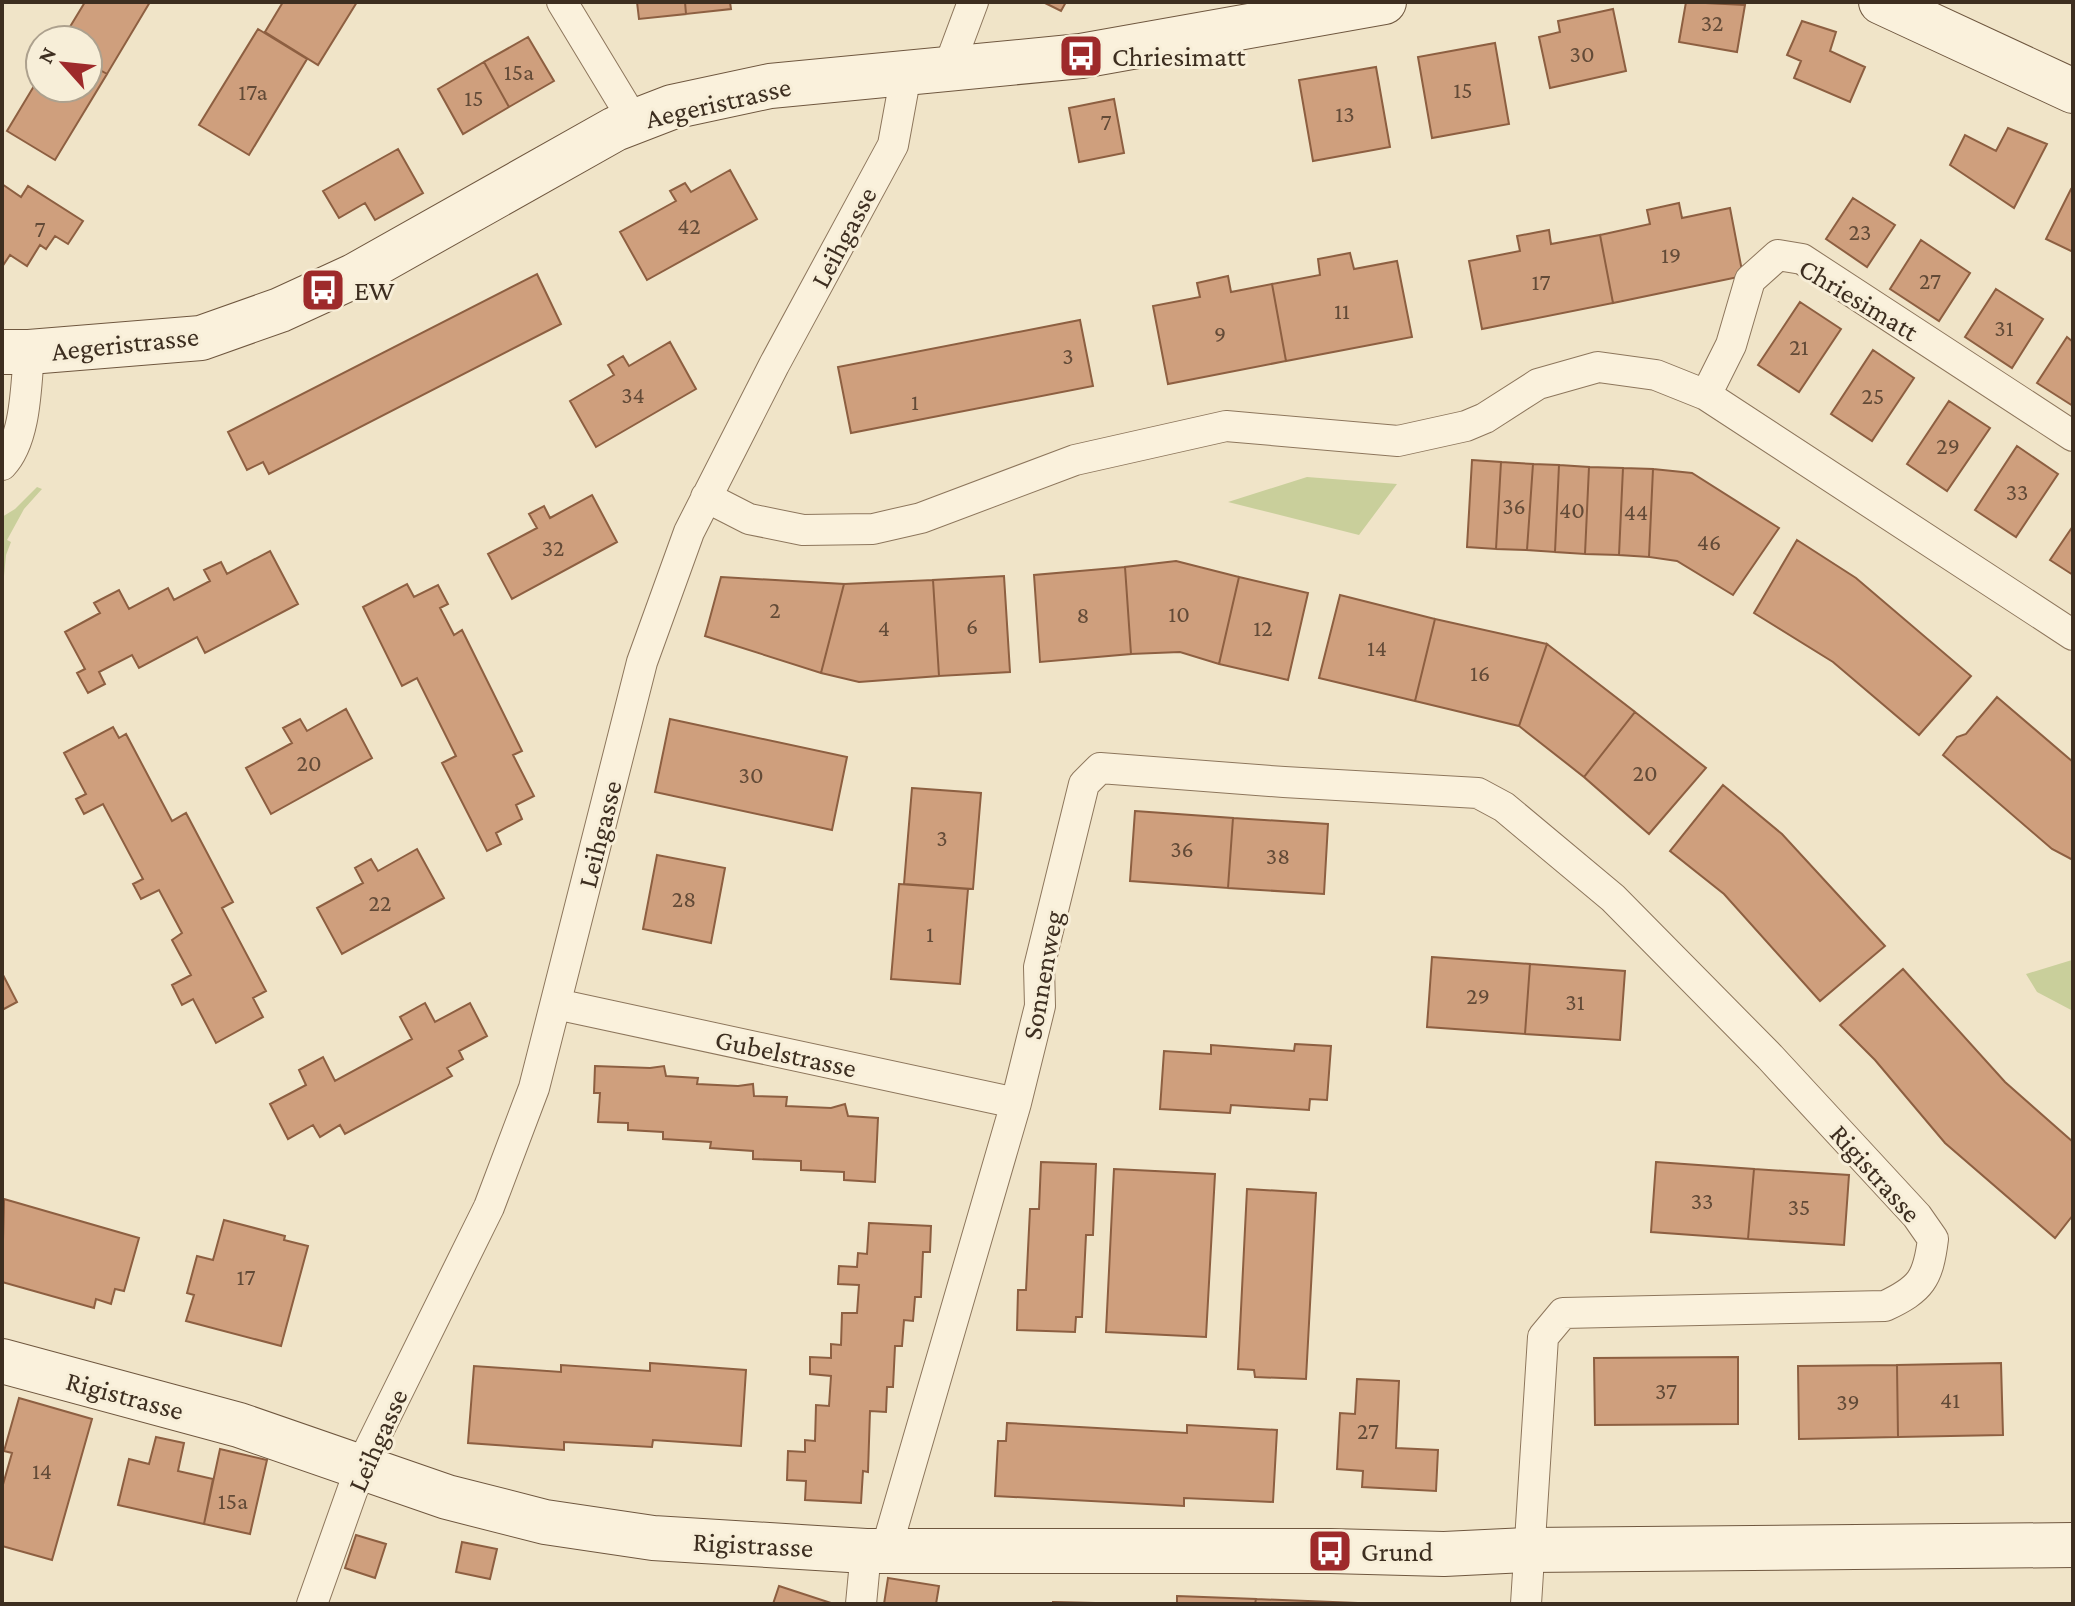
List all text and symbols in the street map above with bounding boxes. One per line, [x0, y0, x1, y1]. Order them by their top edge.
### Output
house number: 32 [1701, 9, 1723, 36]
north arrow [24, 24, 104, 104]
bus stop icon: Chriesimatt [1057, 32, 1105, 80]
house number: 30 [1570, 40, 1594, 67]
place label: Chriesimatt [1112, 41, 1246, 72]
text: N [32, 43, 61, 68]
house number: 15a [504, 58, 534, 85]
street label: Aegeristrasse [642, 71, 794, 134]
house number: 15 [1453, 76, 1473, 103]
house number: 17a [238, 78, 268, 105]
house number: 15 [464, 84, 484, 111]
house number: 13 [1335, 100, 1355, 127]
house number: 7 [1100, 108, 1112, 135]
street label: Leihgasse [804, 182, 883, 293]
house number: 42 [677, 212, 701, 239]
house number: 7 [34, 215, 46, 242]
house number: 23 [1849, 218, 1871, 245]
house number: 19 [1661, 241, 1681, 268]
street label: Chriesimatt [1794, 252, 1925, 347]
bus stop icon: EW [299, 266, 347, 314]
house number: 27 [1919, 267, 1941, 294]
house number: 17 [1531, 268, 1551, 295]
place label: EW [354, 275, 395, 306]
house number: 11 [1334, 297, 1350, 324]
house number: 31 [1994, 314, 2014, 341]
street label: Aegeristrasse [50, 320, 200, 367]
house number: 9 [1214, 320, 1226, 347]
house number: 21 [1789, 333, 1809, 360]
house number: 3 [1062, 342, 1074, 369]
house number: 34 [621, 381, 645, 408]
house number: 25 [1862, 382, 1884, 409]
house number: 1 [911, 388, 919, 415]
house number: 29 [1936, 432, 1960, 459]
house number: 33 [2006, 478, 2028, 505]
house number: 36 [1502, 492, 1526, 519]
house number: 40 [1559, 496, 1585, 523]
house number: 44 [1624, 498, 1648, 525]
house number: 46 [1697, 528, 1721, 555]
house number: 32 [542, 534, 564, 561]
house number: 2 [769, 596, 781, 623]
house number: 10 [1168, 600, 1190, 627]
house number: 8 [1077, 601, 1089, 628]
house number: 6 [966, 612, 978, 639]
house number: 4 [878, 614, 890, 641]
house number: 12 [1253, 614, 1273, 641]
house number: 14 [1367, 634, 1387, 661]
house number: 16 [1470, 659, 1490, 686]
house number: 20 [296, 749, 322, 776]
house number: 20 [1632, 759, 1658, 786]
house number: 30 [739, 761, 763, 788]
street label: Leihgasse [571, 777, 628, 891]
house number: 3 [936, 824, 948, 851]
house number: 36 [1170, 835, 1194, 862]
house number: 38 [1266, 842, 1290, 869]
house number: 28 [672, 885, 696, 912]
house number: 22 [369, 889, 391, 916]
street label: Sonnenweg [1016, 908, 1069, 1042]
house number: 1 [926, 920, 934, 947]
house number: 29 [1466, 982, 1490, 1009]
house number: 31 [1565, 988, 1585, 1015]
street label: Gubelstrasse [712, 1023, 859, 1084]
street label: Rigistrasse [1824, 1118, 1928, 1229]
house number: 33 [1691, 1187, 1713, 1214]
house number: 35 [1788, 1193, 1810, 1220]
house number: 17 [236, 1263, 256, 1290]
street label: Rigistrasse [63, 1365, 187, 1426]
house number: 37 [1655, 1377, 1677, 1404]
street label: Leihgasse [341, 1384, 414, 1496]
house number: 41 [1940, 1386, 1960, 1413]
house number: 39 [1836, 1388, 1860, 1415]
house number: 27 [1357, 1417, 1379, 1444]
house number: 14 [32, 1457, 52, 1484]
house number: 15a [218, 1487, 248, 1514]
street label: Rigistrasse [692, 1526, 814, 1563]
bus stop icon: Grund [1306, 1527, 1354, 1575]
place label: Grund [1361, 1536, 1434, 1567]

